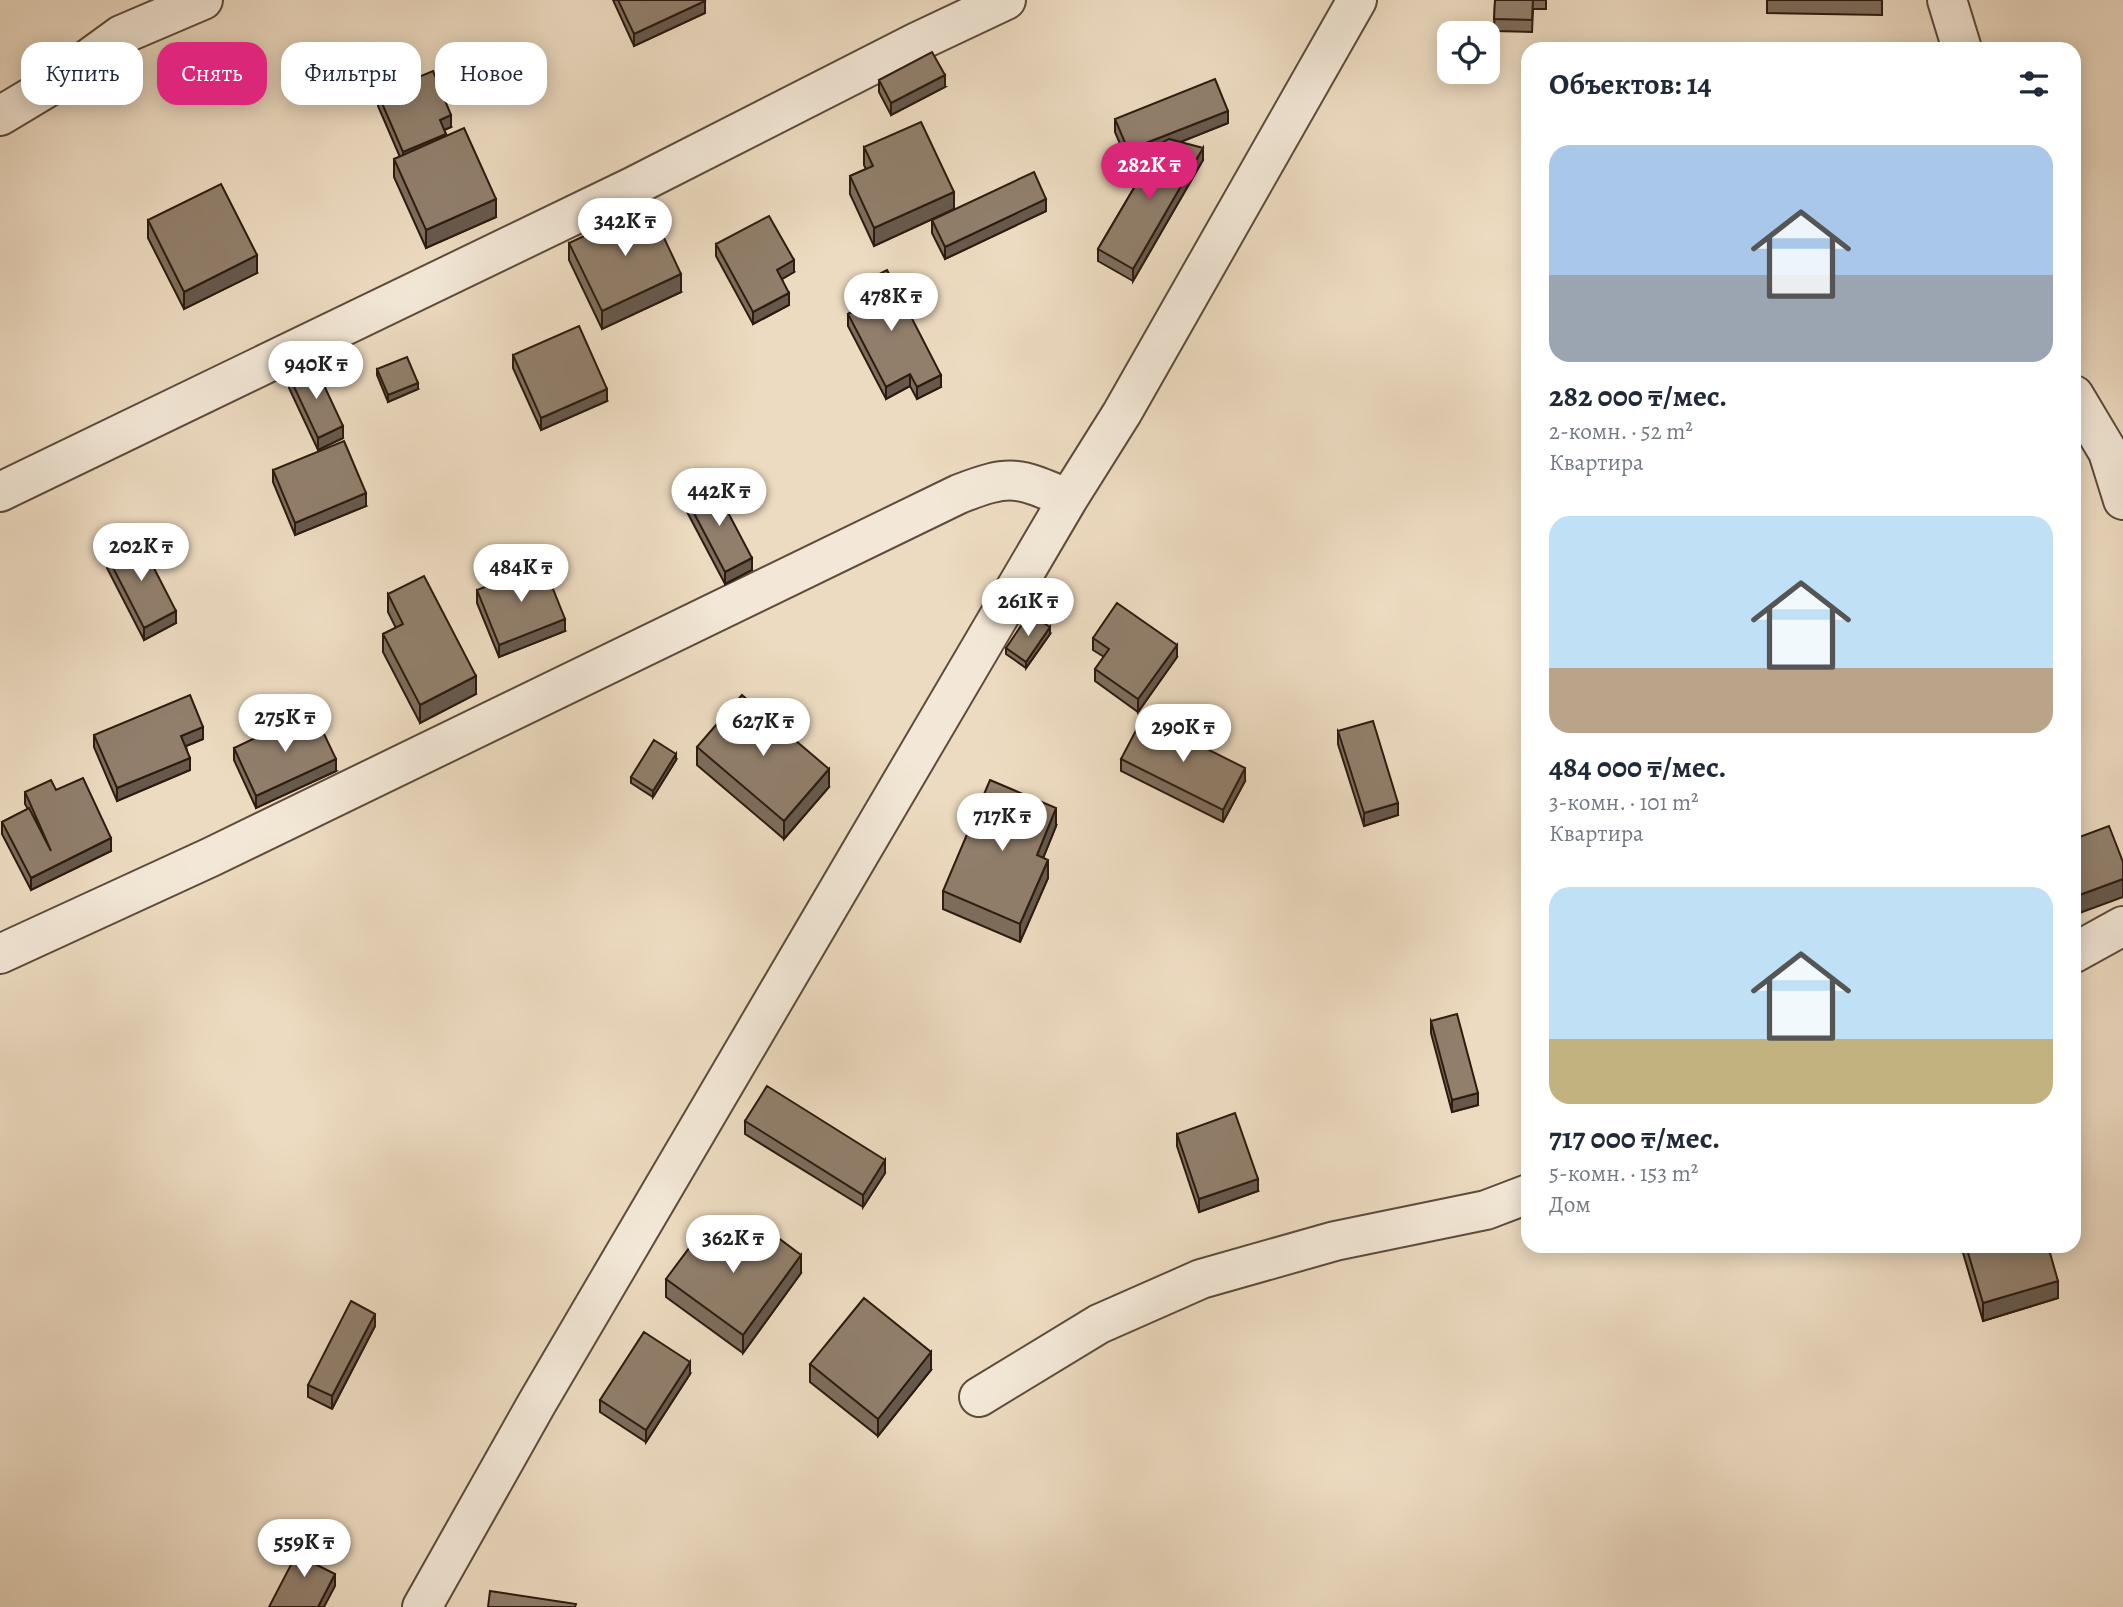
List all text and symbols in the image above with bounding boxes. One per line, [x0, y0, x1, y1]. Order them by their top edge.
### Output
map controls [1437, 21, 1500, 84]
button: locate [1437, 21, 1500, 84]
chip: Купить [21, 42, 143, 105]
chip: Снять [157, 42, 267, 105]
chip: Фильтры [281, 42, 421, 105]
chip: Новое [435, 42, 547, 105]
text: Объектов: 14 [1549, 64, 1711, 104]
icon: filters [2015, 65, 2053, 103]
pin: 282K ₸ [1092, 142, 1206, 202]
text: 282K ₸ [1117, 149, 1181, 180]
icon: home [1738, 191, 1864, 317]
pin: 342K ₸ [568, 198, 682, 258]
text: 342K ₸ [594, 205, 656, 236]
pin: 478K ₸ [834, 274, 948, 333]
text: 478K ₸ [860, 280, 922, 311]
pin: 940K ₸ [259, 342, 373, 401]
text: 940K ₸ [284, 348, 348, 379]
text: 282 000 ₸/мес. [1549, 376, 1727, 416]
text: 2-комн. · 52 m² [1549, 416, 1693, 447]
text: Квартира [1549, 447, 1644, 478]
pin: 442K ₸ [662, 468, 776, 528]
text: 442K ₸ [687, 475, 751, 506]
pin: 202K ₸ [84, 524, 198, 583]
text: 202K ₸ [109, 530, 173, 561]
pin: 484K ₸ [464, 544, 578, 604]
text: 484K ₸ [489, 551, 553, 582]
icon: home [1738, 562, 1864, 688]
pin: 261K ₸ [971, 578, 1085, 638]
text: 261K ₸ [998, 585, 1058, 616]
pin: 275K ₸ [228, 694, 342, 754]
pin: 627K ₸ [706, 698, 820, 758]
text: 275K ₸ [254, 701, 316, 732]
pin: 290K ₸ [1126, 704, 1240, 764]
text: 627K ₸ [732, 705, 794, 736]
text: 290K ₸ [1151, 711, 1215, 742]
text: 484 000 ₸/мес. [1549, 747, 1727, 787]
text: 3-комн. · 101 m² [1549, 787, 1699, 818]
pin: 717K ₸ [945, 794, 1059, 853]
text: 717K ₸ [973, 800, 1031, 831]
text: Квартира [1549, 818, 1644, 849]
icon: home [1738, 933, 1864, 1059]
text: 717 000 ₸/мес. [1549, 1118, 1720, 1158]
text: 5-комн. · 153 m² [1549, 1158, 1698, 1189]
text: Дом [1549, 1189, 1591, 1220]
pin: 362K ₸ [676, 1216, 790, 1275]
text: 362K ₸ [702, 1222, 764, 1253]
pin: 559K ₸ [247, 1520, 361, 1579]
text: 559K ₸ [274, 1526, 334, 1557]

